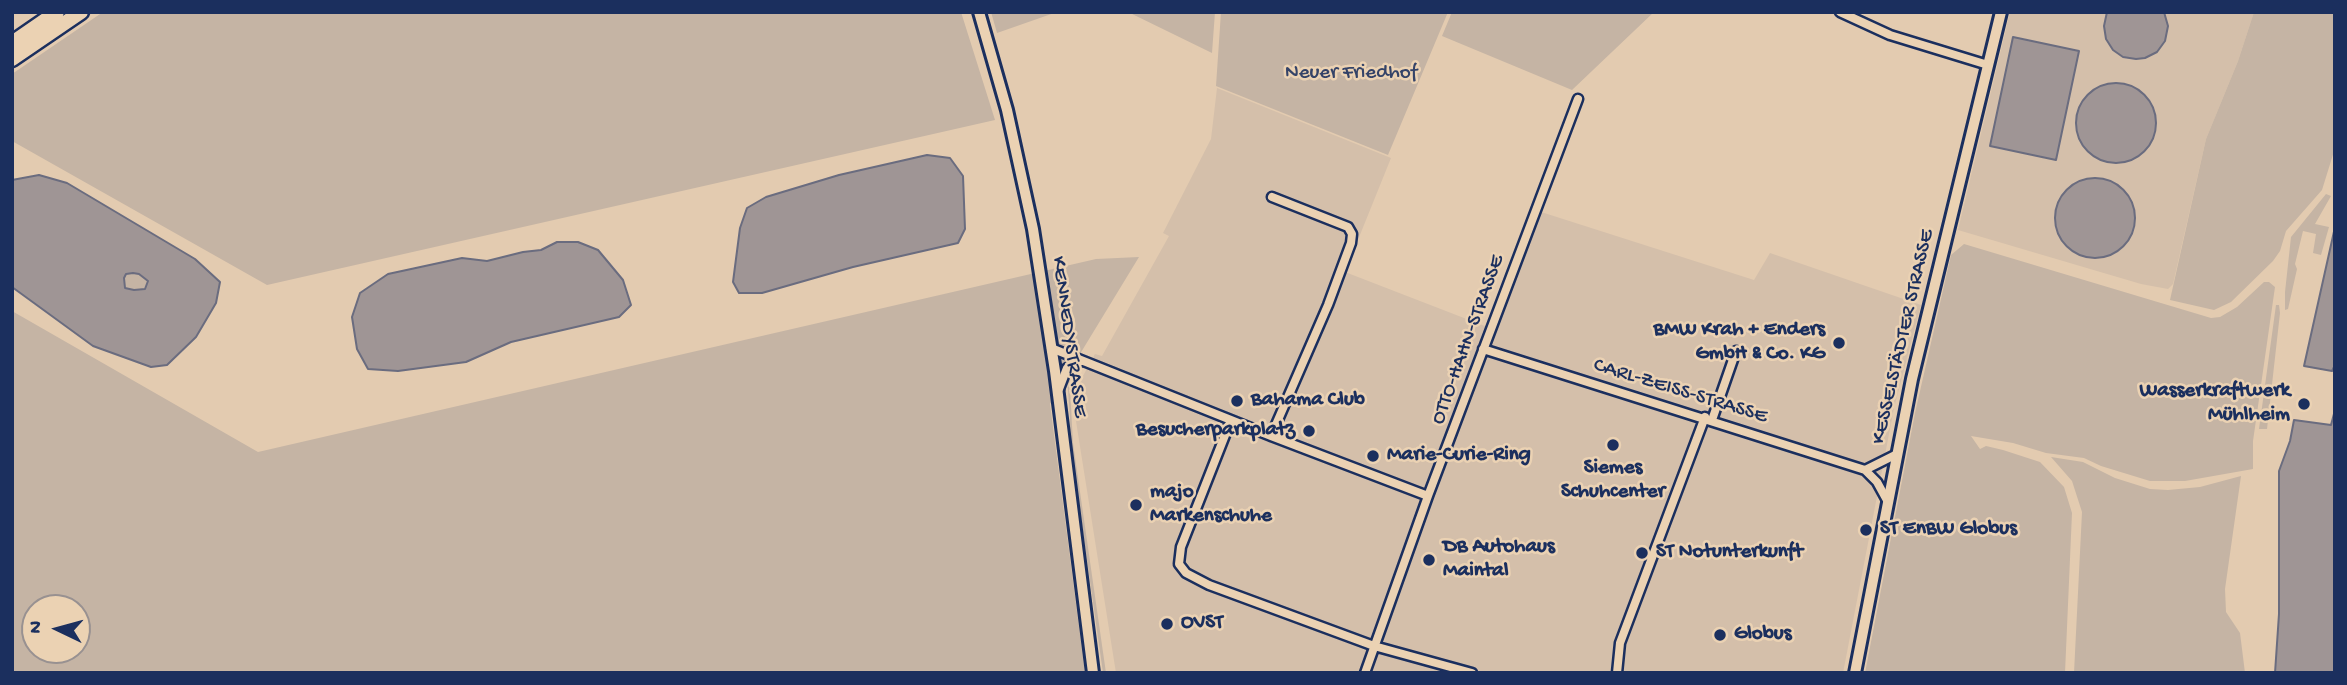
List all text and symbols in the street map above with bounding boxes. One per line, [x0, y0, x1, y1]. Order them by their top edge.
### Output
park label: Neuer Friedhof [1285, 61, 1417, 87]
street label: KESSELSTÄDTER STRASSE [1867, 227, 1941, 447]
street label: OTTO-HAHN-STRASSE [1427, 252, 1511, 428]
street label: KENNEDYSTRASSE [1044, 255, 1092, 419]
place label: BMW Krah + Enders GmbH & Co. KG [1653, 318, 1825, 368]
marker: BMW Krah + Enders GmbH & Co. KG [1831, 335, 1847, 351]
street label: CARL-ZEISS-STRASSE [1590, 354, 1770, 430]
place label: Wasserkraftwerk Mühlheim [2139, 379, 2290, 429]
place label: Bahama Club [1251, 388, 1365, 414]
marker: Bahama Club [1229, 393, 1245, 409]
marker: Wasserkraftwerk Mühlheim [2296, 396, 2312, 412]
place label: Besucherparkplatz [1136, 418, 1295, 444]
marker: Besucherparkplatz [1301, 423, 1317, 439]
marker: Siemes Schuhcenter [1605, 437, 1621, 453]
place label: Marie-Curie-Ring [1387, 443, 1531, 469]
marker: Marie-Curie-Ring [1365, 448, 1381, 464]
place label: Siemes Schuhcenter [1561, 456, 1665, 506]
place label: majo Markenschuhe [1150, 480, 1272, 530]
marker: majo Markenschuhe [1128, 497, 1144, 513]
place label: ST EnBW Globus [1880, 517, 2017, 543]
marker: ST EnBW Globus [1858, 522, 1874, 538]
place label: DB Autohaus Maintal [1443, 535, 1555, 585]
place label: ST Notunterkunft [1656, 540, 1803, 566]
marker: ST Notunterkunft [1634, 545, 1650, 561]
marker: DB Autohaus Maintal [1421, 552, 1437, 568]
north arrow [21, 594, 91, 664]
place label: OVST [1181, 611, 1223, 637]
marker: OVST [1159, 616, 1175, 632]
text: N [25, 620, 49, 634]
place label: Globus [1734, 622, 1791, 648]
marker: Globus [1712, 627, 1728, 643]

